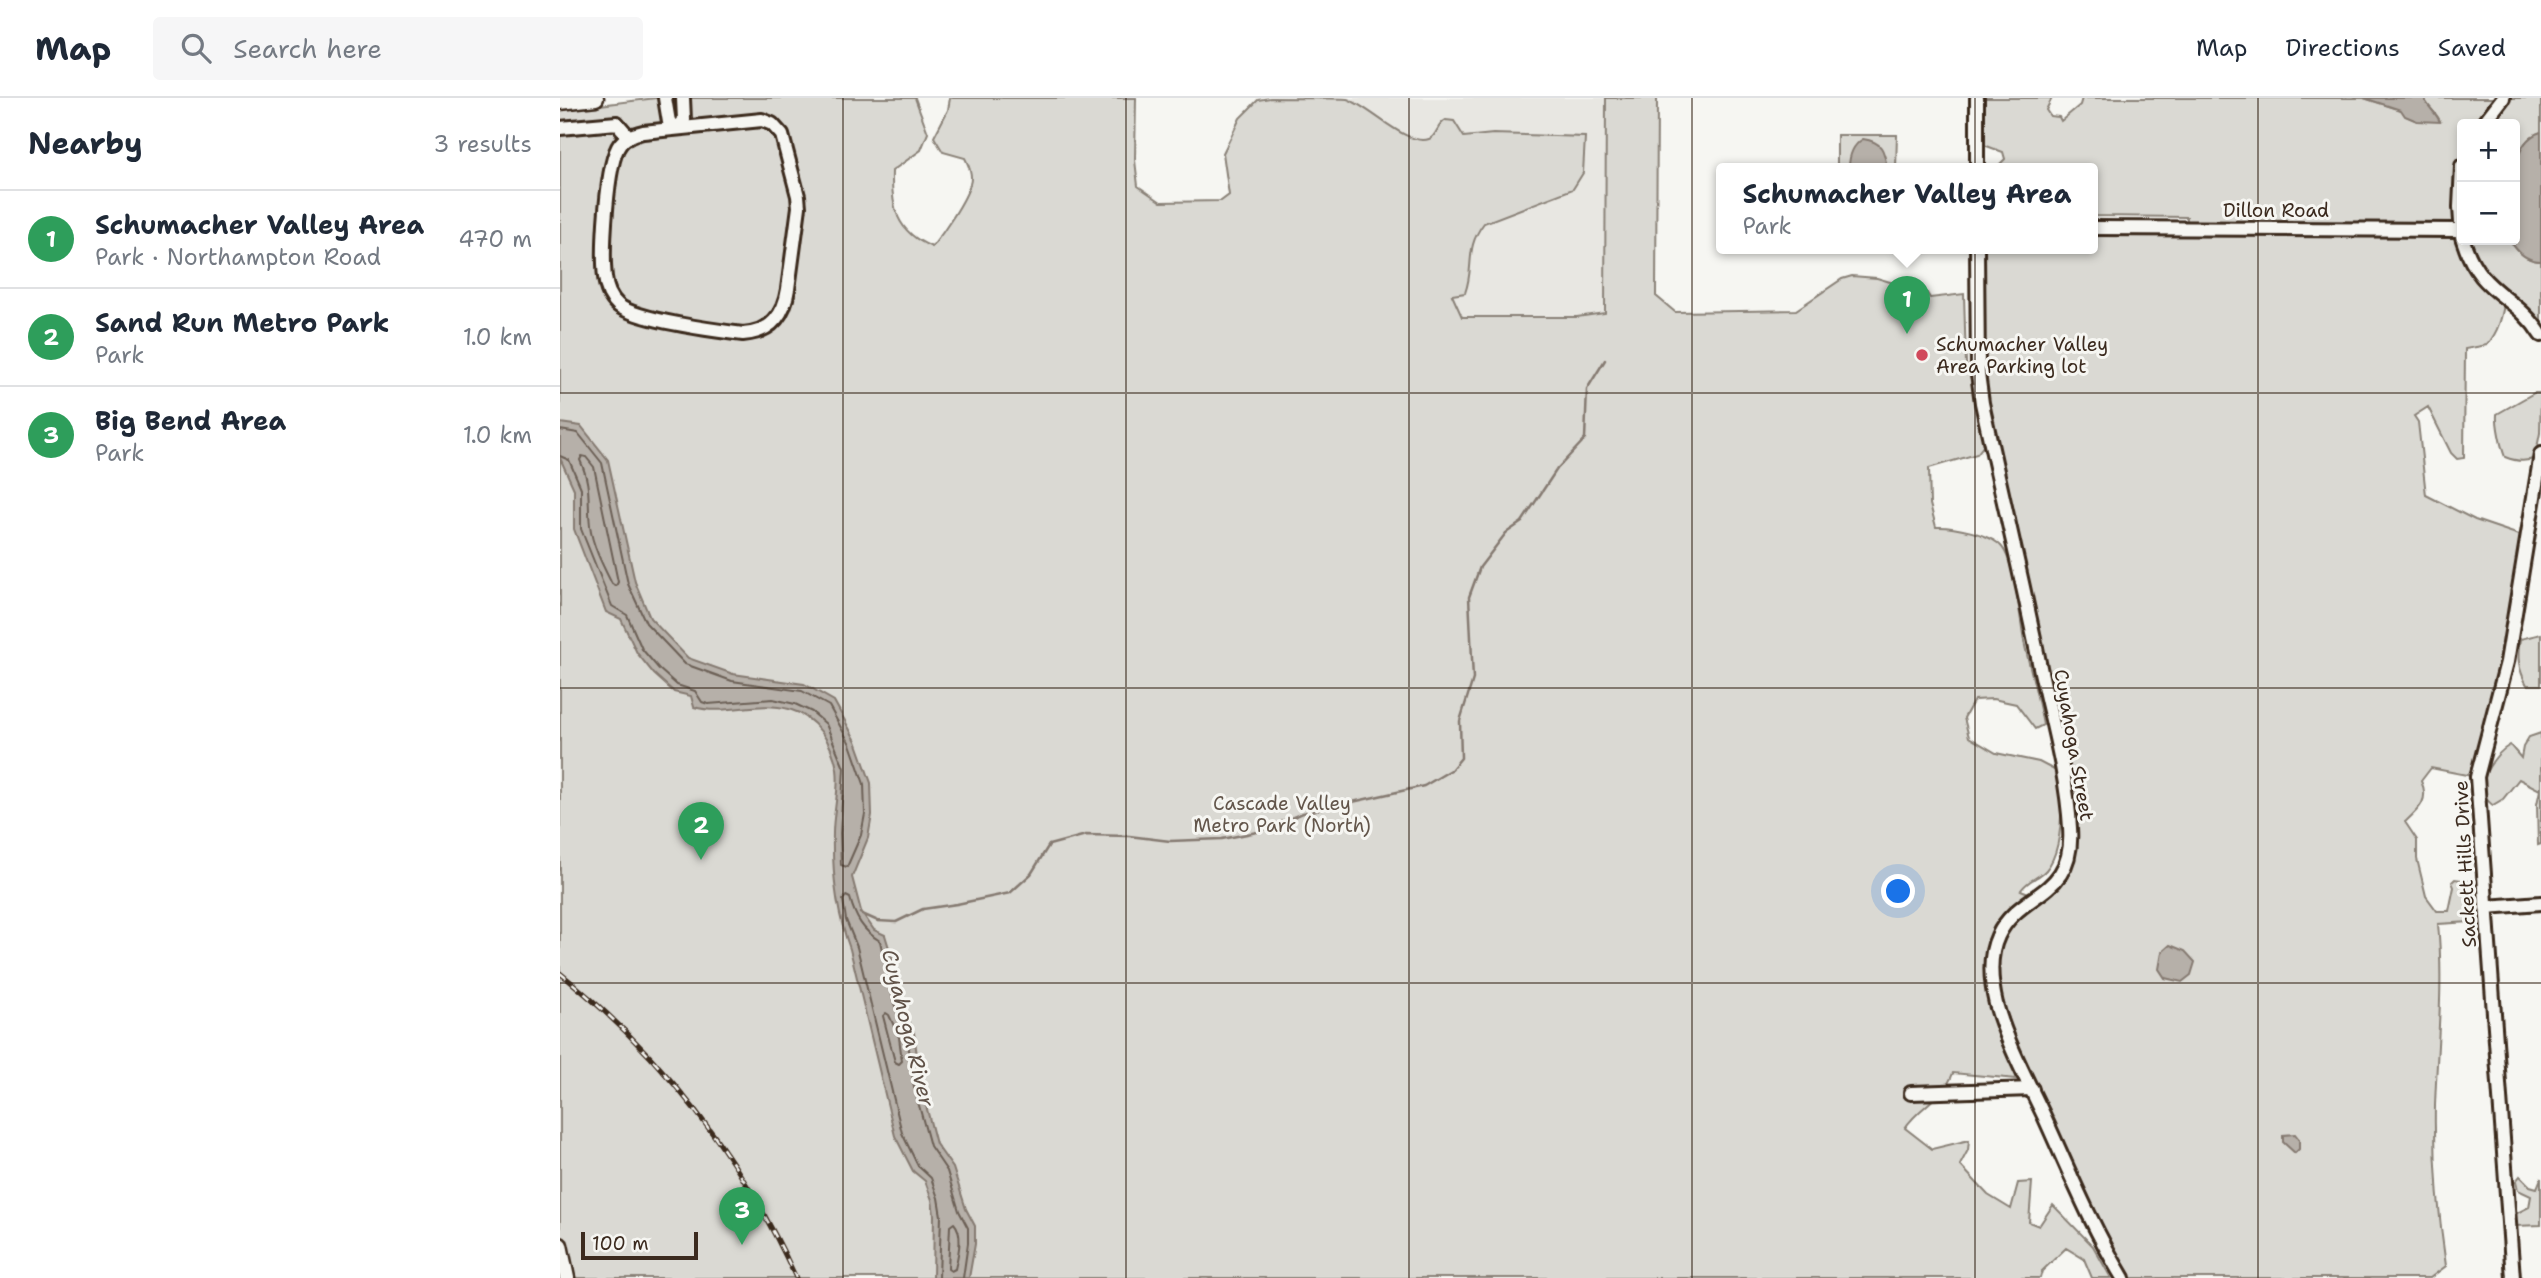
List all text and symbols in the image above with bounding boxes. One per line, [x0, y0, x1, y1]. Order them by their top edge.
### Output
search box [153, 17, 643, 80]
text: Map [35, 26, 111, 71]
icon: search [177, 29, 215, 67]
text: Search here [233, 31, 382, 66]
text: Map [2196, 32, 2247, 64]
text: Directions [2285, 32, 2400, 64]
text: Saved [2438, 32, 2506, 64]
map controls [2457, 119, 2520, 245]
button: + [2457, 119, 2520, 182]
text: Nearby [28, 123, 143, 164]
text: 3 results [433, 129, 532, 159]
popup [1716, 163, 2098, 254]
text: Schumacher Valley Area [1742, 176, 2072, 211]
button: − [2457, 182, 2520, 245]
street label: Dillon Road [2223, 198, 2329, 223]
text: Schumacher Valley Area [95, 207, 424, 242]
text: Park [1742, 211, 1792, 241]
text: 1 [46, 224, 56, 254]
text: 470 m [458, 224, 532, 254]
text: Park · Northampton Road [95, 242, 381, 272]
pin: 1 [1884, 276, 1930, 334]
text: Sand Run Metro Park [95, 305, 389, 340]
text: 2 [43, 322, 59, 352]
text: 1.0 km [463, 322, 532, 352]
place label: Schumacher Valley Area Parking lot [1936, 332, 2108, 379]
text: Park [95, 340, 144, 370]
marker: Schumacher Valley Area Parking lot [1914, 347, 1930, 363]
text: Big Bend Area [95, 403, 286, 438]
text: 3 [43, 420, 59, 450]
text: 1.0 km [463, 420, 532, 450]
text: Park [95, 438, 144, 468]
street label: Cuyahoga Street [2048, 667, 2100, 823]
street label: Sackett Hills Drive [2448, 780, 2482, 948]
park label: Cascade Valley Metro Park (North) [1193, 791, 1371, 838]
pin: 2 [678, 802, 724, 860]
your location [1881, 874, 1915, 908]
water label: Cuyahoga River [875, 946, 941, 1111]
pin: 3 [719, 1187, 765, 1245]
scale bar [581, 1229, 698, 1261]
text: 100 m [592, 1231, 649, 1256]

